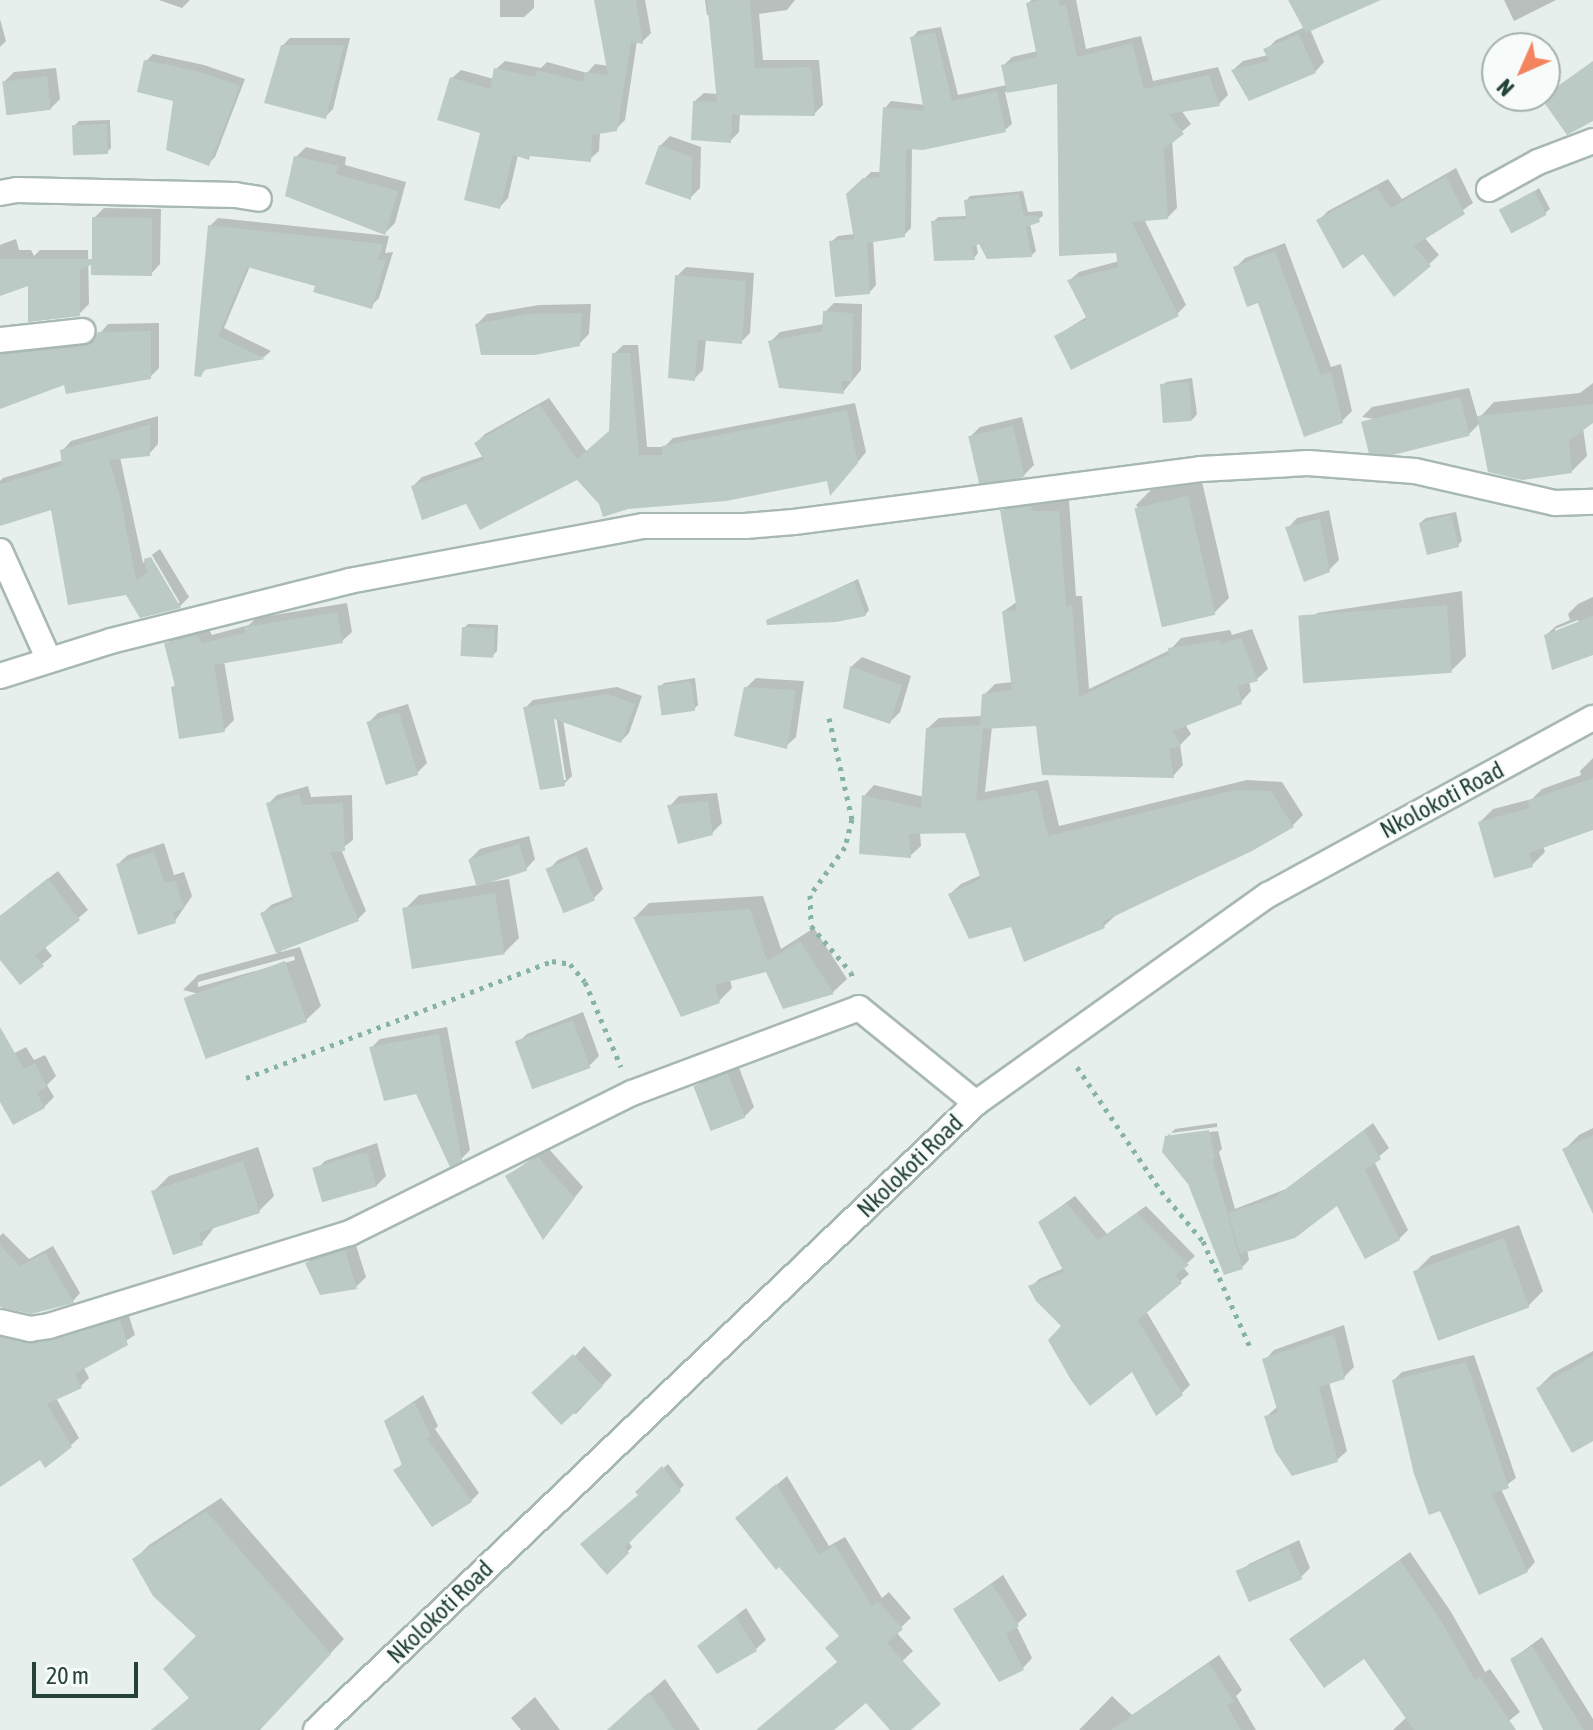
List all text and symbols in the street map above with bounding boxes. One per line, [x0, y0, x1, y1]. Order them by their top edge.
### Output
north arrow [1481, 32, 1561, 112]
text: N [1492, 74, 1519, 101]
street label: Nkolokoti Road [1375, 755, 1509, 845]
street label: Nkolokoti Road [851, 1108, 969, 1224]
street label: Nkolokoti Road [381, 1554, 499, 1670]
scale bar [36, 1646, 142, 1696]
text: 20 m [46, 1662, 89, 1689]

